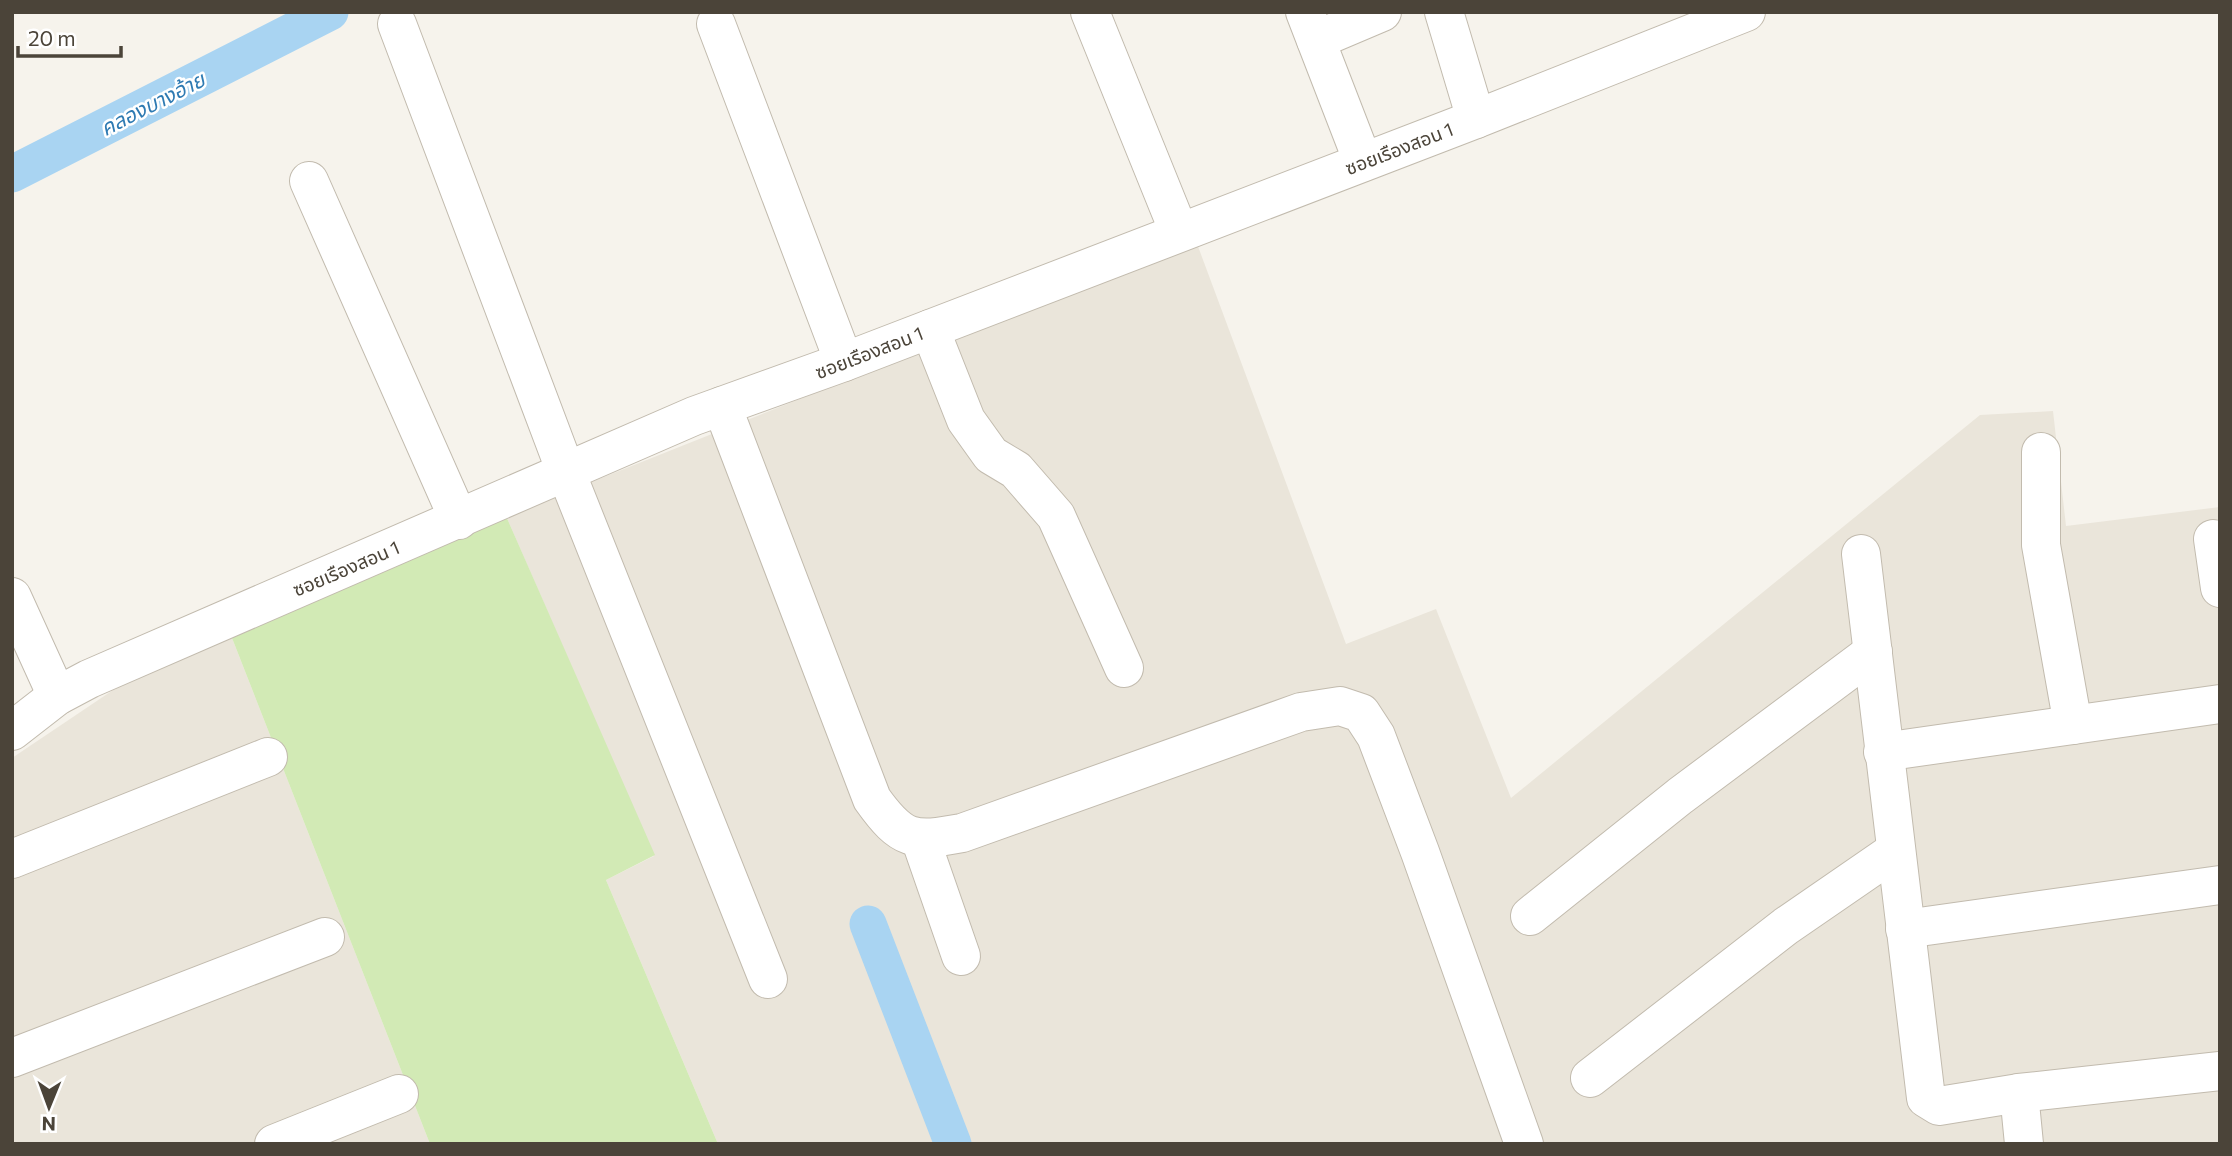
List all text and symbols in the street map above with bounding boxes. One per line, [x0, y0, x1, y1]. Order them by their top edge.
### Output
scale bar [18, 14, 121, 58]
text: 20 m [28, 25, 76, 50]
water label: คลองบางอ้าย [96, 65, 210, 140]
street label: ซอยเรืองสอน 1 [1342, 117, 1456, 179]
street label: ซอยเรืองสอน 1 [812, 321, 926, 383]
street label: ซอยเรืองสอน 1 [289, 535, 403, 601]
north arrow [14, 1072, 84, 1142]
text: N [41, 1113, 56, 1136]

